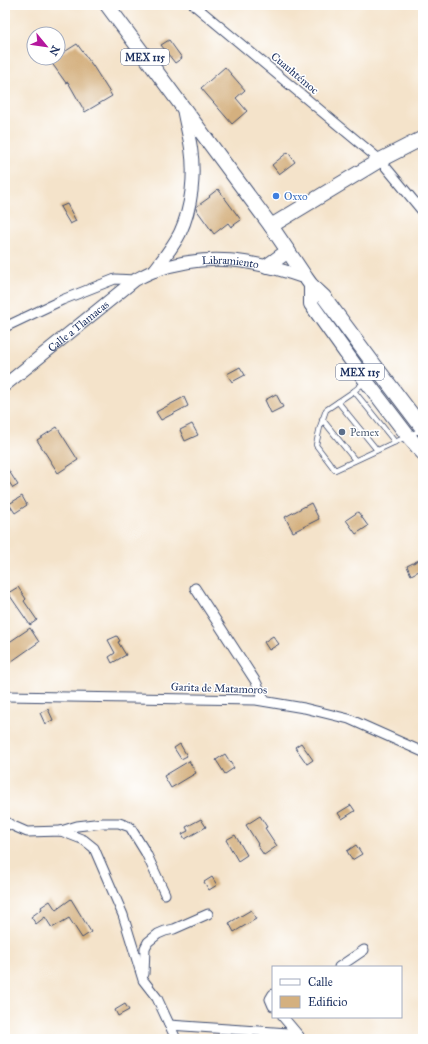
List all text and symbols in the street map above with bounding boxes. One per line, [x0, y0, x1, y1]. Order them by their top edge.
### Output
north arrow [26, 26, 66, 66]
text: N [46, 43, 62, 58]
road number: MEX 115 [121, 49, 169, 65]
street label: Cuauhtémoc [268, 50, 321, 97]
place label: Oxxo [284, 190, 308, 203]
marker: Oxxo [271, 191, 281, 201]
street label: Libramiento [201, 254, 260, 271]
street label: Calle a Tlamacas [45, 298, 112, 355]
road number: MEX 115 [336, 364, 384, 380]
place label: Pemex [350, 426, 379, 439]
marker: Pemex [337, 427, 347, 437]
street label: Garita de Matamoros [171, 680, 267, 697]
legend [272, 966, 402, 1018]
text: Calle [308, 975, 333, 989]
text: Edificio [308, 995, 347, 1009]

